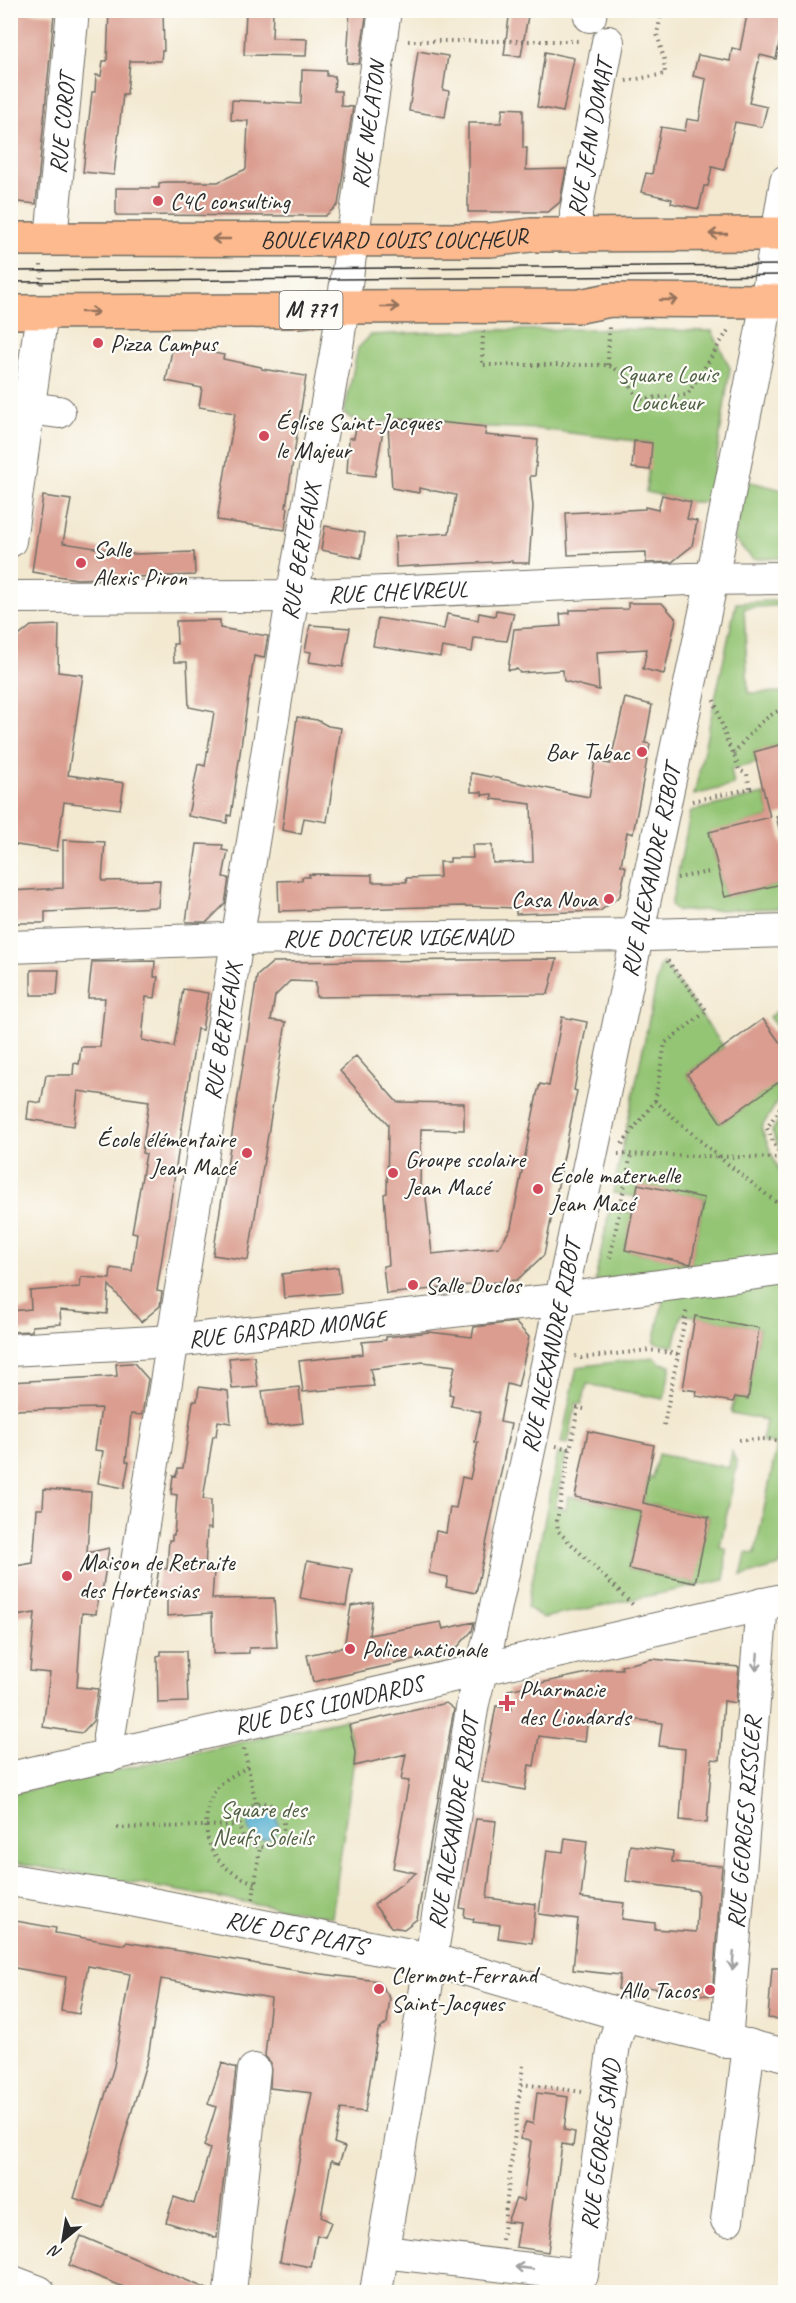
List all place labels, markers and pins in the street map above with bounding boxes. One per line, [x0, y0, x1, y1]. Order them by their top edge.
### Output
place label: C4C consulting [170, 186, 291, 216]
marker: C4C consulting [151, 194, 165, 208]
place label: Pizza Campus [110, 328, 219, 358]
marker: Pizza Campus [91, 336, 105, 350]
place label: Église Saint-Jacques le Majeur [276, 407, 442, 465]
marker: Église Saint-Jacques le Majeur [257, 429, 271, 443]
place label: Salle Alexis Piron [93, 534, 187, 592]
marker: Salle Alexis Piron [74, 556, 88, 570]
place label: Bar Tabac [545, 737, 631, 767]
marker: Bar Tabac [635, 745, 649, 759]
place label: Casa Nova [511, 884, 599, 914]
marker: Casa Nova [602, 892, 616, 906]
place label: École élémentaire Jean Macé [97, 1124, 239, 1182]
place label: Groupe scolaire Jean Macé [404, 1144, 527, 1202]
marker: École élémentaire Jean Macé [240, 1146, 254, 1160]
place label: École maternelle Jean Macé [549, 1160, 682, 1218]
marker: Groupe scolaire Jean Macé [386, 1166, 400, 1180]
marker: École maternelle Jean Macé [531, 1182, 545, 1196]
place label: Salle Duclos [425, 1270, 523, 1300]
marker: Salle Duclos [406, 1278, 420, 1292]
place label: Maison de Retraite des Hortensias [79, 1547, 237, 1605]
marker: Maison de Retraite des Hortensias [60, 1569, 74, 1583]
place label: Police nationale [362, 1634, 489, 1664]
marker: Police nationale [343, 1642, 357, 1656]
place label: Pharmacie des Liondards [519, 1674, 633, 1732]
marker: Pharmacie des Liondards [500, 1696, 514, 1710]
place label: Clermont-Ferrand Saint-Jacques [391, 1960, 540, 2018]
place label: Allo Tacos [619, 1975, 701, 2005]
marker: Clermont-Ferrand Saint-Jacques [372, 1982, 386, 1996]
marker: Allo Tacos [703, 1983, 717, 1997]

